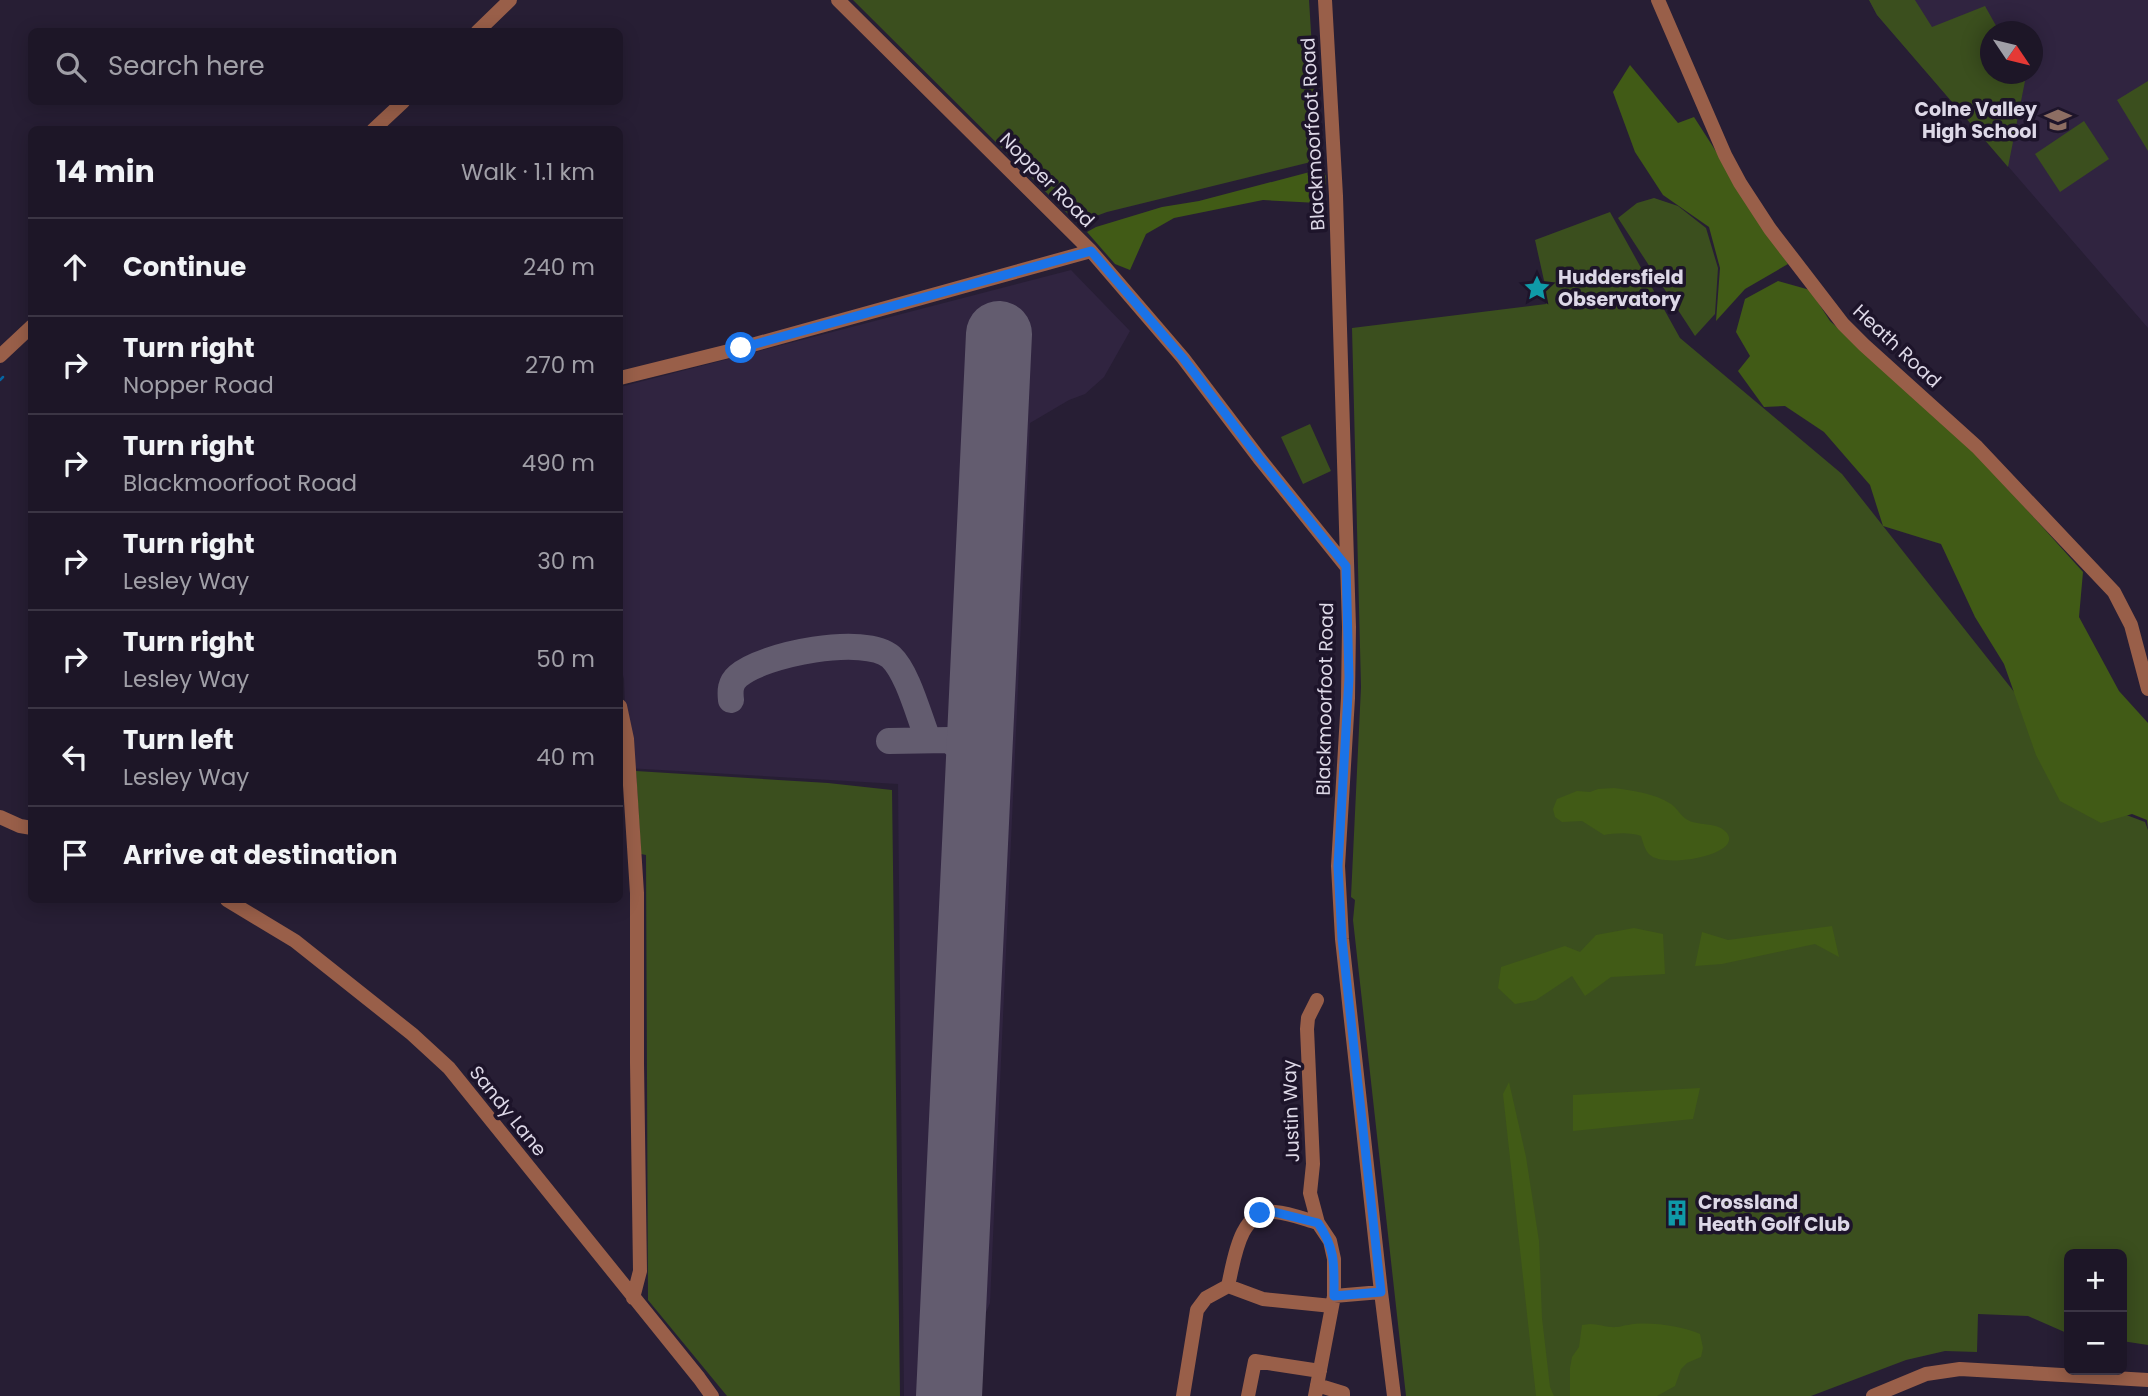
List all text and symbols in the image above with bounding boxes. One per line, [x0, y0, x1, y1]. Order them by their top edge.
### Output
north arrow [1980, 21, 2043, 84]
search box [28, 28, 623, 105]
street label: Blackmoorfoot Road [1294, 37, 1332, 231]
icon: search [52, 48, 90, 86]
text: Search here [108, 48, 265, 84]
place label: Colne Valley High School [1915, 96, 2038, 145]
school or university icon: Colne Valley High School [2043, 105, 2073, 135]
street label: Nopper Road [993, 126, 1101, 234]
text: 14 min [56, 150, 155, 193]
text: Walk · 1.1 km [461, 156, 595, 188]
icon: ahead [56, 248, 94, 286]
text: Continue [123, 249, 246, 285]
text: 240 m [523, 251, 595, 283]
place label: Huddersfield Observatory [1558, 264, 1684, 313]
place icon: Huddersfield Observatory [1522, 273, 1552, 303]
street label: Heath Road [1847, 298, 1947, 394]
text: Turn right [123, 330, 255, 366]
route start [725, 332, 756, 363]
icon: right [56, 346, 94, 384]
text: 270 m [525, 349, 595, 381]
text: Nopper Road [123, 369, 274, 401]
text: Turn right [123, 428, 255, 464]
icon: right [56, 444, 94, 482]
text: 490 m [522, 447, 595, 479]
text: Blackmoorfoot Road [123, 467, 357, 499]
text: Turn right [123, 526, 255, 562]
icon: right [56, 542, 94, 580]
text: 30 m [537, 545, 595, 577]
text: Lesley Way [123, 565, 249, 597]
street label: Blackmoorfoot Road [1310, 602, 1340, 796]
text: Turn right [123, 624, 255, 660]
icon: right [56, 640, 94, 678]
text: 50 m [536, 643, 595, 675]
text: Lesley Way [123, 663, 249, 695]
text: Turn left [123, 722, 234, 758]
icon: left [56, 738, 94, 776]
text: 40 m [536, 741, 595, 773]
text: Lesley Way [123, 761, 249, 793]
icon: arrive [56, 836, 94, 874]
text: Arrive at destination [123, 837, 398, 873]
street label: Justin Way [1276, 1059, 1306, 1163]
street label: Sandy Lane [463, 1060, 553, 1162]
place label: Crossland Heath Golf Club [1698, 1189, 1850, 1238]
route end [1244, 1197, 1275, 1228]
building icon: Crossland Heath Golf Club [1662, 1198, 1692, 1228]
map controls [2064, 1249, 2127, 1375]
button: + [2064, 1249, 2127, 1312]
button: − [2064, 1312, 2127, 1375]

